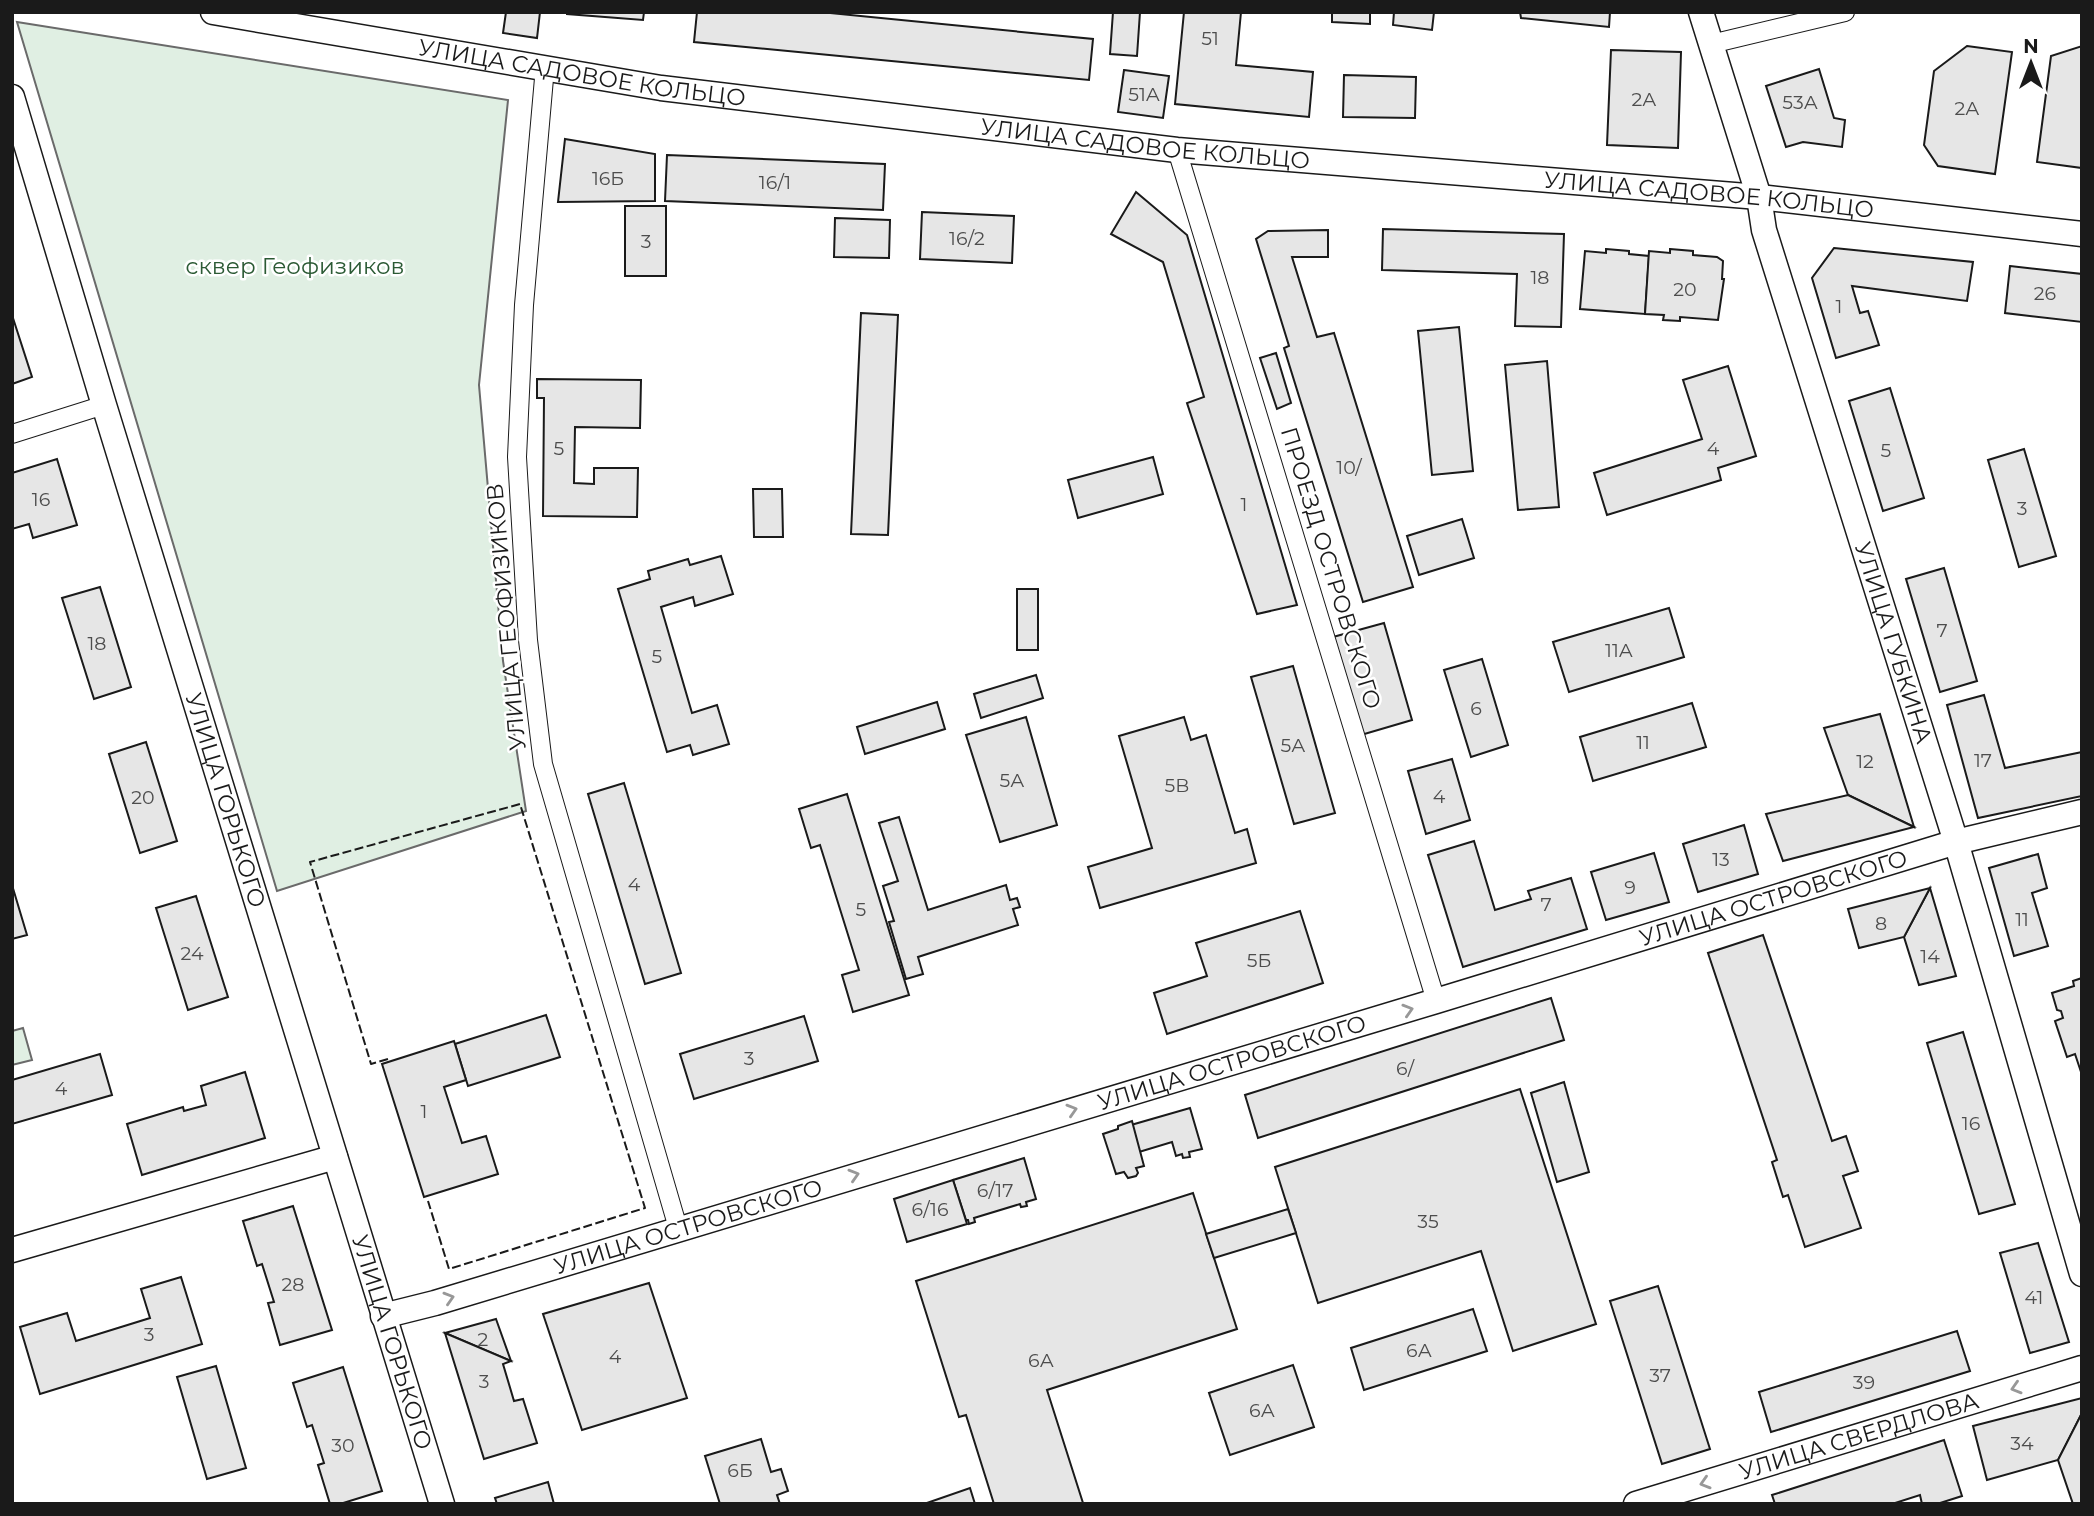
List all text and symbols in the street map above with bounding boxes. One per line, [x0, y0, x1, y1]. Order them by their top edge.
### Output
house number: 51 [1201, 27, 1219, 50]
north arrow [1996, 28, 2066, 98]
street label: УЛИЦА САДОВОЕ КОЛЬЦО [416, 33, 747, 112]
text: N [2023, 35, 2039, 58]
house number: 51А [1128, 83, 1160, 106]
house number: 2А [1632, 88, 1656, 111]
house number: 53А [1782, 91, 1818, 114]
house number: 2А [1955, 97, 1979, 120]
street label: УЛИЦА САДОВОЕ КОЛЬЦО [979, 113, 1311, 175]
street label: УЛИЦА САДОВОЕ КОЛЬЦО [1543, 166, 1875, 224]
house number: 16Б [592, 167, 624, 190]
house number: 16/1 [759, 171, 791, 194]
house number: 16/2 [949, 227, 985, 250]
house number: 3 [641, 230, 651, 253]
park label: cквер Геофизиков [185, 252, 405, 280]
house number: 18 [1531, 266, 1549, 289]
house number: 20 [1673, 278, 1697, 301]
house number: 26 [2034, 282, 2056, 305]
house number: 1 [1836, 295, 1842, 318]
street label: ПРОЕЗД ОСТРОВСКОГО [1275, 424, 1387, 712]
house number: 5 [554, 437, 565, 460]
house number: 4 [1707, 437, 1720, 460]
house number: 5 [1881, 439, 1892, 462]
house number: 10/ [1336, 456, 1363, 479]
street label: УЛИЦА ГЕОФИЗИКОВ [480, 482, 532, 752]
house number: 16 [32, 488, 50, 511]
house number: 1 [1241, 493, 1247, 516]
house number: 3 [2017, 497, 2027, 520]
street label: УЛИЦА ГУБКИНА [1849, 539, 1938, 747]
house number: 7 [1936, 619, 1948, 642]
house number: 18 [88, 632, 106, 655]
house number: 11А [1605, 639, 1633, 662]
house number: 5 [652, 645, 663, 668]
street label: УЛИЦА ГОРЬКОГО [179, 690, 272, 911]
house number: 6 [1470, 697, 1482, 720]
house number: 11 [1636, 731, 1650, 754]
house number: 5А [1281, 734, 1305, 757]
house number: 17 [1974, 749, 1992, 772]
house number: 12 [1856, 750, 1874, 773]
house number: 5А [1000, 769, 1024, 792]
house number: 5В [1165, 774, 1190, 797]
house number: 4 [1433, 785, 1446, 808]
house number: 20 [131, 786, 155, 809]
street label: УЛИЦА ОСТРОВСКОГО [1636, 844, 1911, 952]
house number: 13 [1712, 848, 1730, 871]
house number: 4 [628, 873, 641, 896]
house number: 9 [1624, 876, 1636, 899]
house number: 7 [1540, 893, 1552, 916]
house number: 5 [856, 898, 867, 921]
house number: 11 [2015, 908, 2029, 931]
house number: 8 [1875, 912, 1887, 935]
house number: 24 [181, 942, 204, 965]
house number: 14 [1920, 945, 1940, 968]
house number: 5Б [1247, 949, 1271, 972]
one-way arrow [1401, 1003, 1413, 1018]
street label: УЛИЦА ОСТРОВСКОГО [1094, 1009, 1369, 1116]
house number: 3 [744, 1047, 754, 1070]
house number: 6/ [1396, 1057, 1416, 1080]
house number: 4 [55, 1077, 68, 1100]
house number: 1 [421, 1100, 427, 1123]
one-way arrow [1066, 1104, 1078, 1119]
house number: 16 [1962, 1112, 1980, 1135]
one-way arrow [848, 1169, 860, 1184]
street label: УЛИЦА ОСТРОВСКОГО [551, 1173, 826, 1280]
house number: 6/17 [977, 1179, 1013, 1202]
house number: 6/16 [911, 1198, 949, 1221]
house number: 35 [1417, 1210, 1439, 1233]
street label: УЛИЦА ГОРЬКОГО [346, 1232, 438, 1453]
house number: 28 [282, 1273, 304, 1296]
house number: 41 [2025, 1286, 2043, 1309]
one-way arrow [443, 1292, 455, 1307]
house number: 3 [144, 1323, 154, 1346]
house number: 2 [478, 1328, 489, 1351]
house number: 6А [1406, 1339, 1432, 1362]
house number: 4 [609, 1345, 622, 1368]
house number: 6А [1028, 1349, 1054, 1372]
house number: 37 [1649, 1364, 1671, 1387]
house number: 3 [479, 1370, 489, 1393]
house number: 39 [1853, 1371, 1875, 1394]
one-way arrow [2011, 1379, 2023, 1394]
street label: УЛИЦА СВЕРДЛОВА [1736, 1386, 1982, 1486]
house number: 6А [1249, 1399, 1275, 1422]
house number: 34 [2010, 1432, 2034, 1455]
house number: 30 [331, 1434, 355, 1457]
house number: 6Б [727, 1459, 753, 1482]
one-way arrow [1699, 1474, 1711, 1489]

